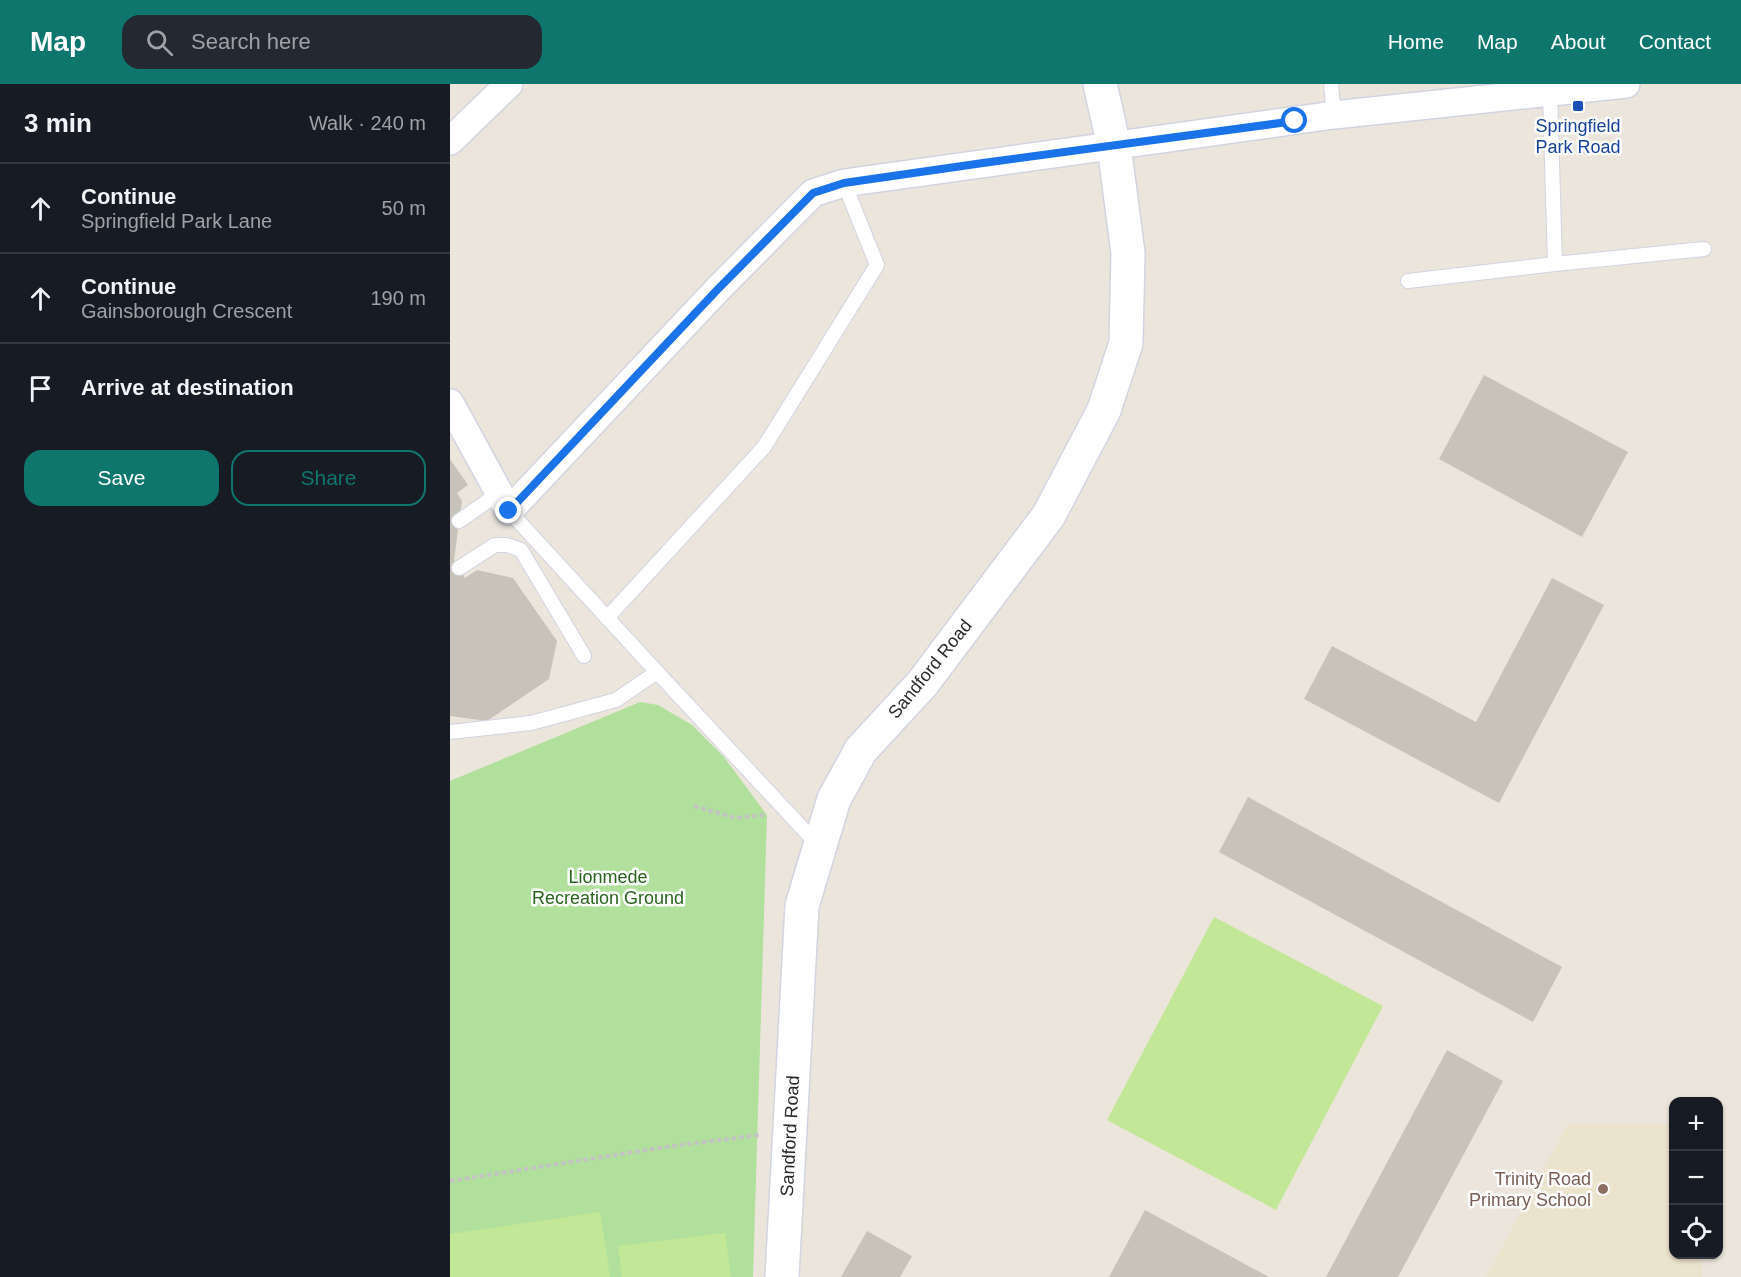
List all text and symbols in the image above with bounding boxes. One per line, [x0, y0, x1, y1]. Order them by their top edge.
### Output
search box [122, 15, 542, 69]
text: Map [30, 26, 86, 57]
icon: search [143, 26, 176, 59]
text: Search here [191, 29, 311, 54]
text: Home [1388, 30, 1444, 53]
text: Map [1477, 30, 1518, 53]
text: About [1551, 30, 1606, 53]
text: Contact [1639, 30, 1711, 53]
marker: Springfield Park Road [1571, 99, 1585, 113]
route start [1281, 107, 1307, 133]
text: 3 min [24, 108, 92, 138]
text: Walk · 240 m [309, 112, 426, 134]
place label: Springfield Park Road [1535, 116, 1621, 157]
text: Continue [81, 184, 176, 209]
icon: ahead [24, 192, 57, 225]
text: 50 m [382, 197, 426, 219]
text: Springfield Park Lane [81, 210, 272, 232]
text: Continue [81, 274, 176, 299]
icon: ahead [24, 282, 57, 315]
text: 190 m [370, 287, 426, 309]
text: Gainsborough Crescent [81, 300, 292, 322]
icon: arrive [24, 372, 57, 405]
text: Arrive at destination [81, 375, 294, 400]
button: Save [24, 450, 219, 506]
button: Share [231, 450, 426, 506]
route end [495, 497, 521, 523]
street label: Sandford Road [884, 616, 976, 722]
park label: Lionmede Recreation Ground [532, 867, 684, 908]
street label: Sandford Road [777, 1075, 803, 1197]
map controls [1669, 1097, 1723, 1259]
button: + [1669, 1097, 1723, 1151]
button: − [1669, 1151, 1723, 1205]
place label: Trinity Road Primary School [1469, 1169, 1591, 1210]
marker: Trinity Road Primary School [1596, 1182, 1610, 1196]
button: locate [1669, 1205, 1723, 1259]

